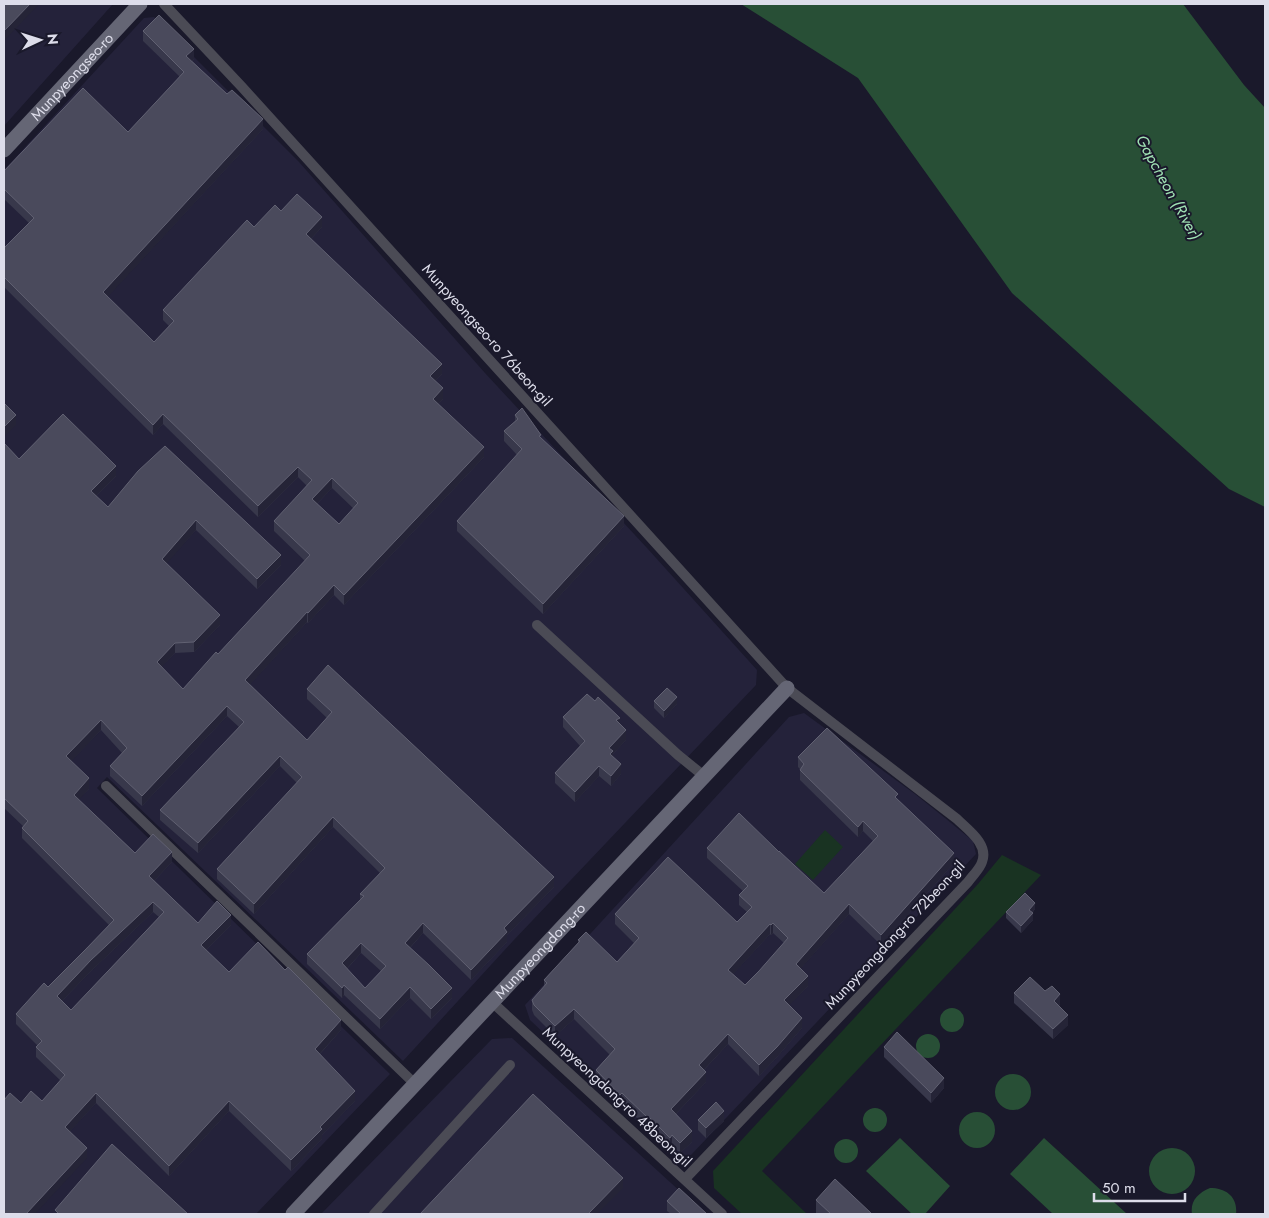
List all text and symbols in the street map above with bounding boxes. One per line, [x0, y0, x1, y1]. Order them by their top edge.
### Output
north arrow [15, 15, 65, 65]
street label: Munpyeongseo-ro [25, 28, 119, 126]
text: N [43, 33, 63, 45]
water label: Gapcheon (River) [1130, 130, 1207, 244]
street label: Munpyeongseo-ro 76beon-gil [417, 259, 557, 411]
street label: Munpyeongdong-ro 72beon-gil [820, 856, 970, 1014]
street label: Munpyeongdong-ro [489, 898, 591, 1004]
street label: Munpyeongdong-ro 48beon-gil [537, 1022, 697, 1172]
scale bar [1094, 1170, 1185, 1202]
text: 50 m [1102, 1177, 1136, 1199]

